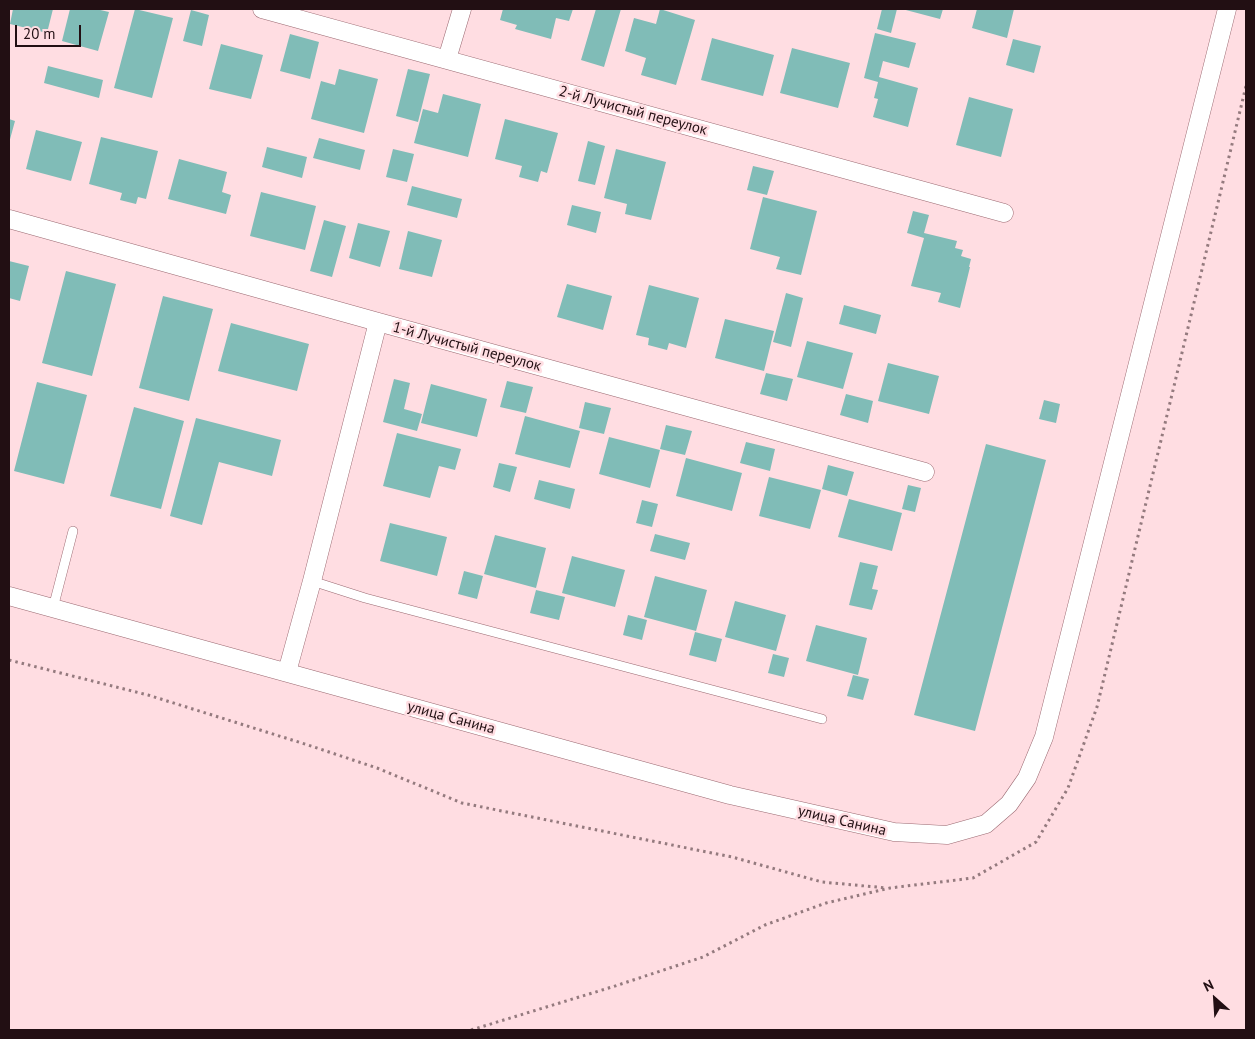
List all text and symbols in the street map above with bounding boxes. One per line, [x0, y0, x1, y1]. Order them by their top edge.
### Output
scale bar [18, 15, 84, 47]
text: 20 m [23, 24, 56, 43]
street label: 2-й Лучистый переулок [557, 83, 709, 139]
street label: 1-й Лучистый переулок [391, 319, 543, 375]
street label: улица Санина [405, 698, 497, 738]
street label: улица Санина [796, 802, 888, 840]
north arrow [1190, 974, 1240, 1024]
text: N [1200, 975, 1216, 996]

